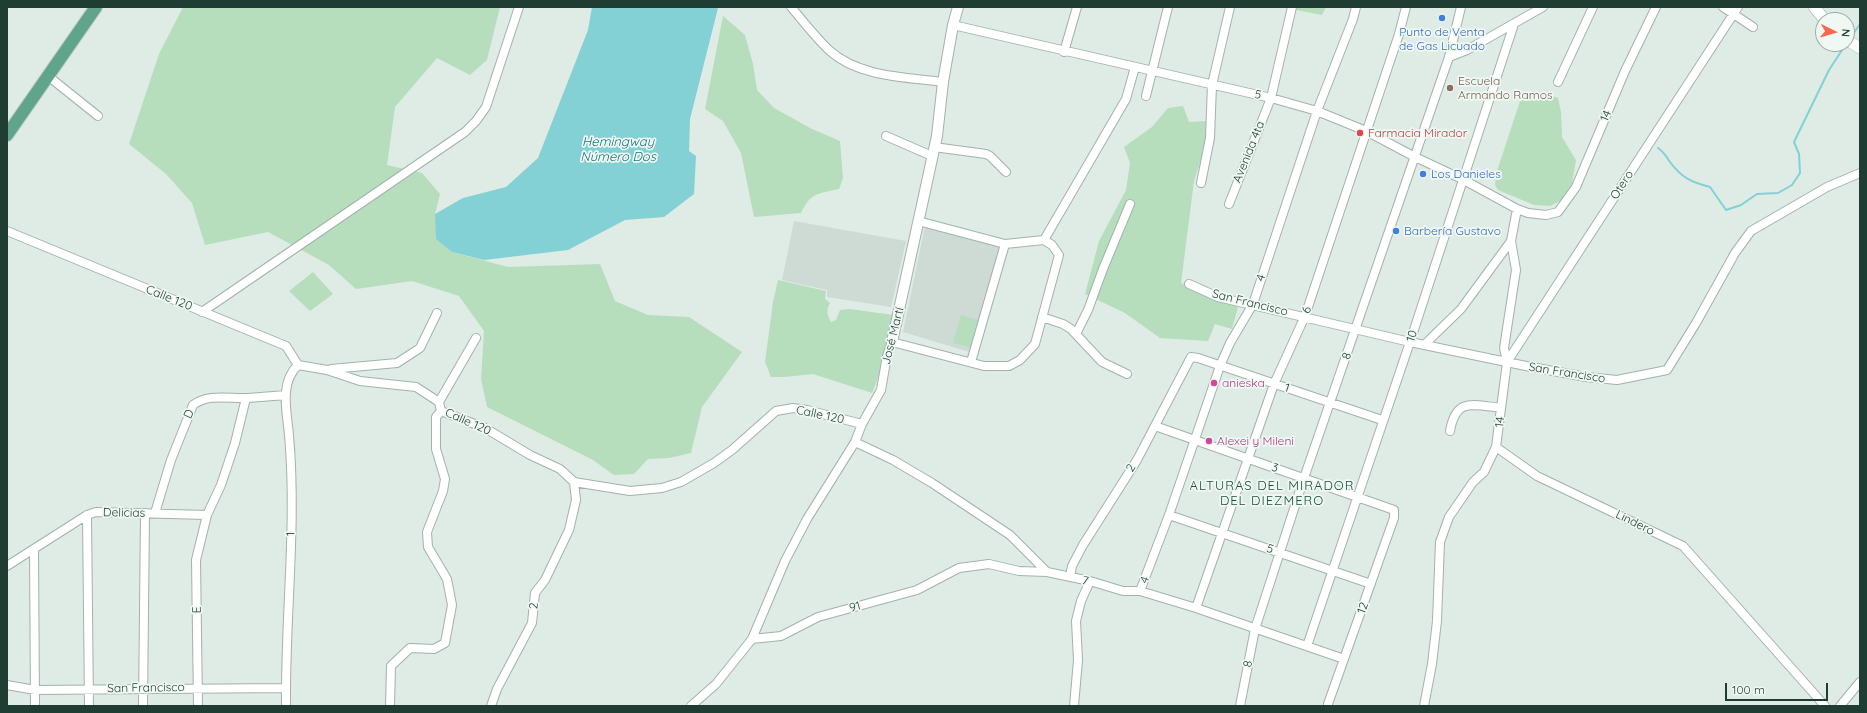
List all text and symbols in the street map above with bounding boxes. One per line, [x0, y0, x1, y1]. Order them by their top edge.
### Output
north arrow [1815, 12, 1855, 52]
marker: Punto de Venta de Gas Licuado [1437, 13, 1447, 23]
place label: Punto de Venta de Gas Licuado [1399, 25, 1485, 53]
text: N [1839, 28, 1853, 38]
place label: Escuela Armando Ramos [1458, 74, 1553, 102]
marker: Escuela Armando Ramos [1445, 83, 1455, 93]
street label: 5 [1253, 87, 1263, 103]
street label: 14 [1597, 108, 1615, 124]
street label: Avenida 4ta [1230, 119, 1268, 185]
place label: Farmacia Mirador [1368, 126, 1467, 140]
marker: Farmacia Mirador [1355, 128, 1365, 138]
water label: Hemingway Número Dos [580, 134, 656, 165]
place label: Los Danieles [1431, 167, 1501, 181]
street label: Otero [1607, 168, 1637, 202]
marker: Los Danieles [1418, 169, 1428, 179]
place label: Barbería Gustavo [1404, 224, 1501, 238]
marker: Barbería Gustavo [1391, 226, 1401, 236]
street label: 4 [1253, 273, 1269, 283]
street label: Calle 120 [144, 282, 194, 314]
street label: San Francisco [1211, 287, 1289, 319]
street label: 6 [1299, 305, 1315, 315]
street label: José Martí [879, 306, 907, 366]
street label: 10 [1403, 328, 1421, 344]
street label: 8 [1339, 351, 1355, 361]
street label: San Francisco [1528, 360, 1606, 386]
place label: anieska [1222, 376, 1265, 390]
marker: anieska [1209, 378, 1219, 388]
street label: 1 [1283, 380, 1291, 396]
street label: Calle 120 [795, 403, 845, 427]
street label: Calle 120 [443, 405, 493, 439]
street label: D [181, 407, 197, 421]
street label: 14 [1492, 416, 1508, 428]
place label: Alexei y Mileni [1217, 434, 1294, 448]
marker: Alexei y Mileni [1204, 436, 1214, 446]
street label: 3 [1270, 460, 1280, 476]
street label: 2 [1123, 461, 1139, 475]
district label: ALTURAS DEL MIRADOR DEL DIEZMERO [1190, 478, 1354, 509]
street label: Delicias [103, 505, 145, 521]
street label: Lindero [1613, 507, 1657, 539]
street label: 1 [284, 532, 298, 536]
street label: 5 [1265, 541, 1275, 557]
street label: 7 [1080, 573, 1090, 589]
street label: 4 [1137, 574, 1153, 586]
street label: 91 [848, 599, 862, 615]
street label: 12 [1354, 600, 1372, 616]
street label: 2 [527, 602, 541, 610]
street label: E [190, 606, 204, 614]
street label: 8 [1240, 659, 1256, 669]
scale bar [1727, 675, 1830, 701]
street label: San Francisco [107, 680, 185, 696]
text: 100 m [1732, 682, 1765, 697]

